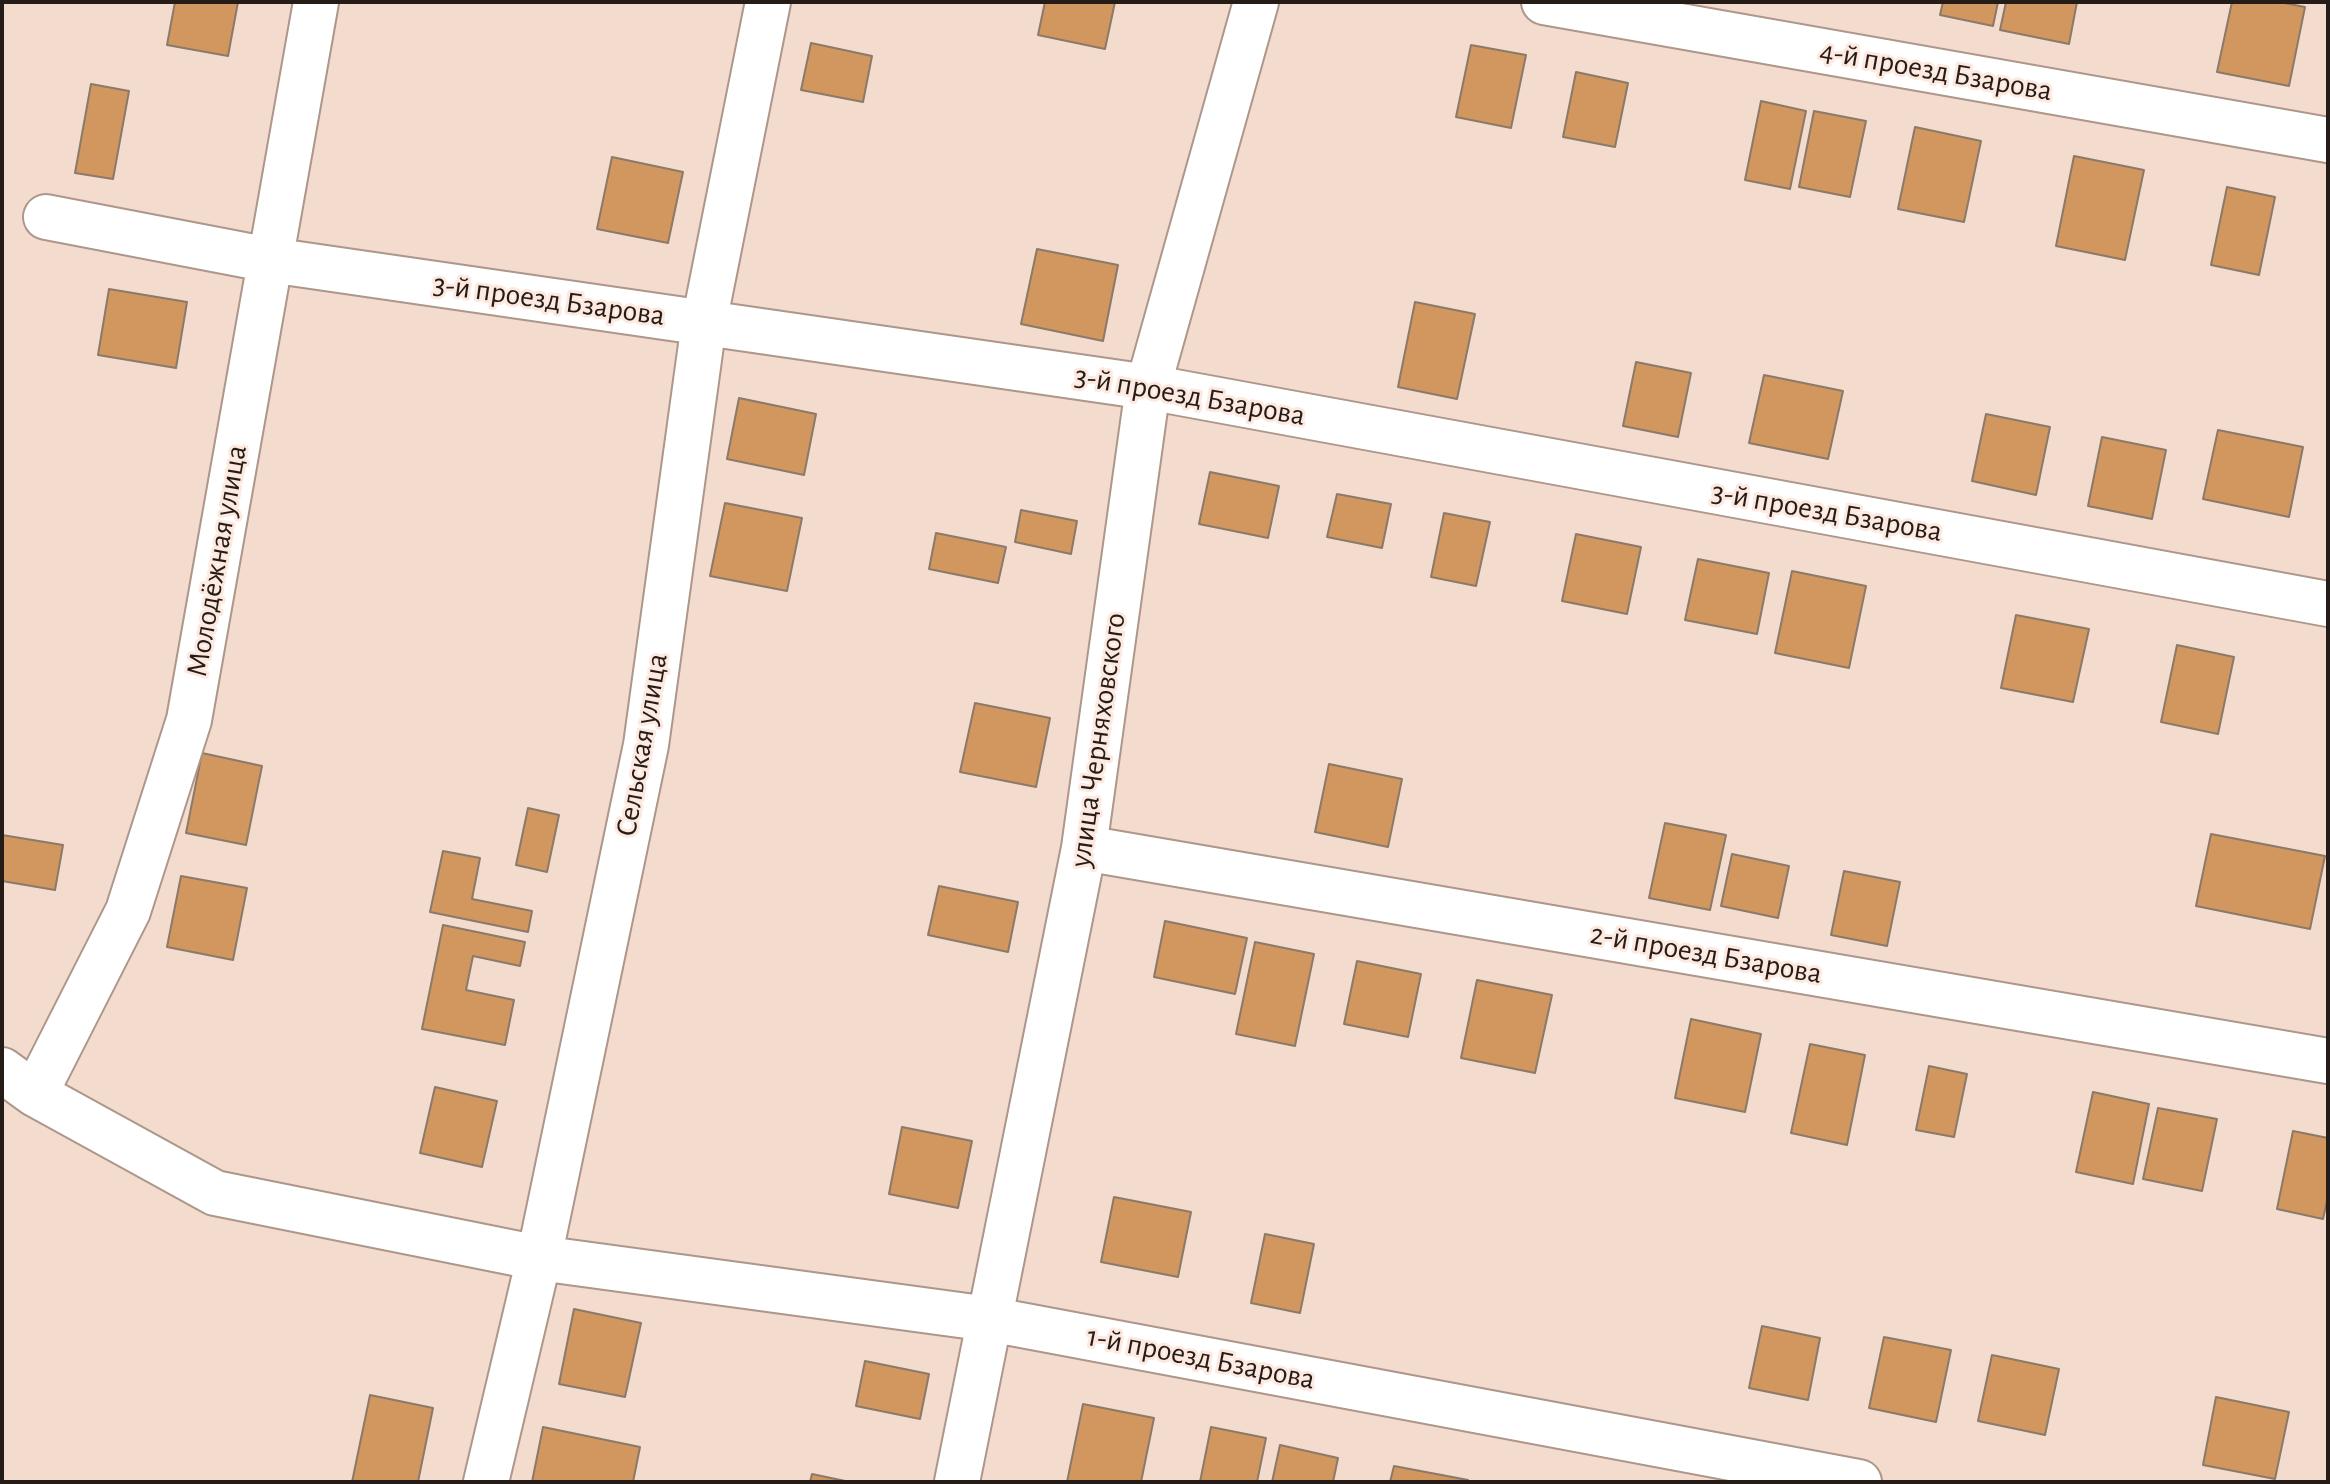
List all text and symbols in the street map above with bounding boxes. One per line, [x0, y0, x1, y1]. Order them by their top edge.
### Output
street label: 4-й проезд Бзарова [1817, 33, 2055, 109]
street label: 3-й проезд Бзарова [431, 266, 667, 334]
street label: 3-й проезд Бзарова [1072, 358, 1308, 434]
street label: Молодёжная улица [179, 442, 255, 680]
street label: 3-й проезд Бзарова [1709, 474, 1945, 550]
street label: улица Черняховского [1062, 611, 1134, 869]
street label: Сельская улица [608, 651, 676, 839]
street label: 2-й проезд Бзарова [1587, 916, 1825, 992]
street label: 1-й проезд Бзарова [1084, 1318, 1318, 1398]

